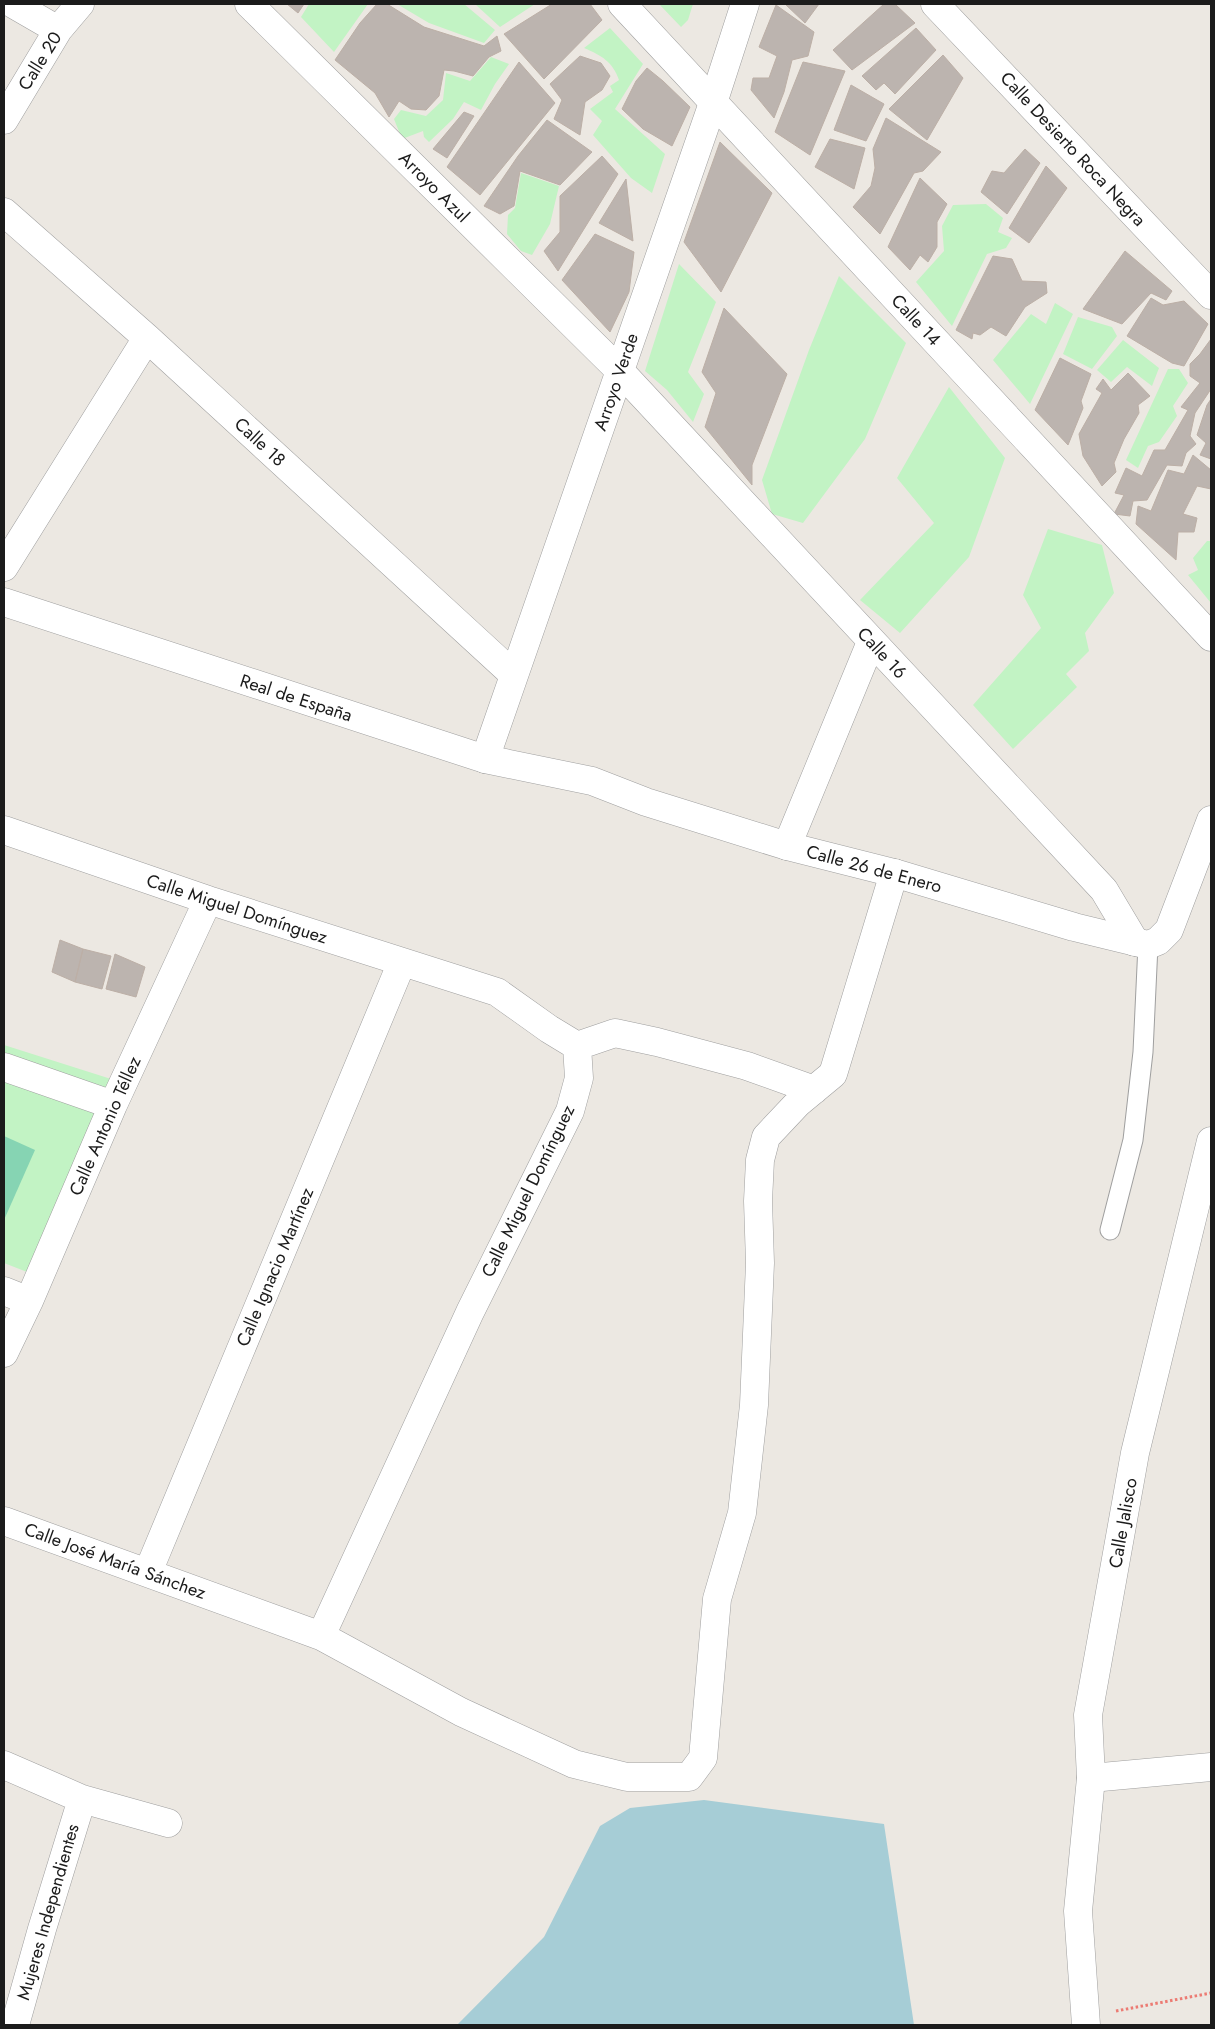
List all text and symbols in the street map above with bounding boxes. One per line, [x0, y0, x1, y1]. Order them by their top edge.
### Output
street label: Calle 20 [12, 26, 68, 95]
street label: Calle Desierto Roca Negra [994, 66, 1152, 232]
street label: Arroyo Azul [393, 146, 475, 228]
street label: Calle 14 [885, 288, 947, 352]
street label: Arroyo Verde [587, 330, 645, 434]
street label: Calle 18 [229, 411, 291, 473]
street label: Calle 16 [851, 621, 913, 685]
street label: Real de España [237, 668, 355, 728]
street label: Calle 26 de Enero [803, 838, 945, 900]
street label: Calle Miguel Domínguez [143, 867, 332, 951]
street label: Calle Antonio Téllez [63, 1051, 148, 1200]
street label: Calle Miguel Domínguez [475, 1100, 581, 1282]
street label: Calle Ignacio Martínez [230, 1183, 321, 1350]
street label: Calle Jalisco [1102, 1476, 1144, 1570]
street label: Calle José María Sánchez [21, 1516, 210, 1606]
street label: Mujeres Independientes [10, 1821, 86, 2003]

